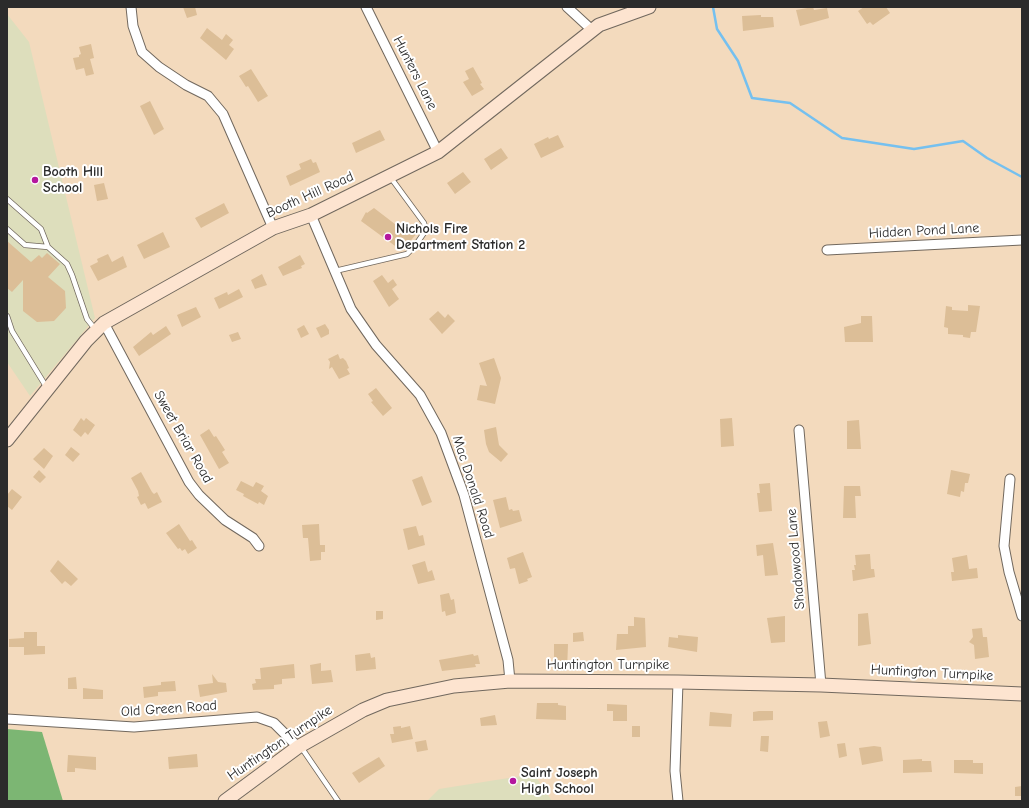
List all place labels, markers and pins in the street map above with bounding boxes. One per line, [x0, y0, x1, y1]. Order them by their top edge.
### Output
place label: Booth Hill School [43, 164, 103, 196]
marker: Booth Hill School [30, 175, 40, 185]
place label: Nichols Fire Department Station 2 [396, 221, 525, 254]
marker: Nichols Fire Department Station 2 [383, 232, 393, 242]
place label: Saint Joseph High School [521, 765, 598, 798]
marker: Saint Joseph High School [508, 776, 518, 786]

